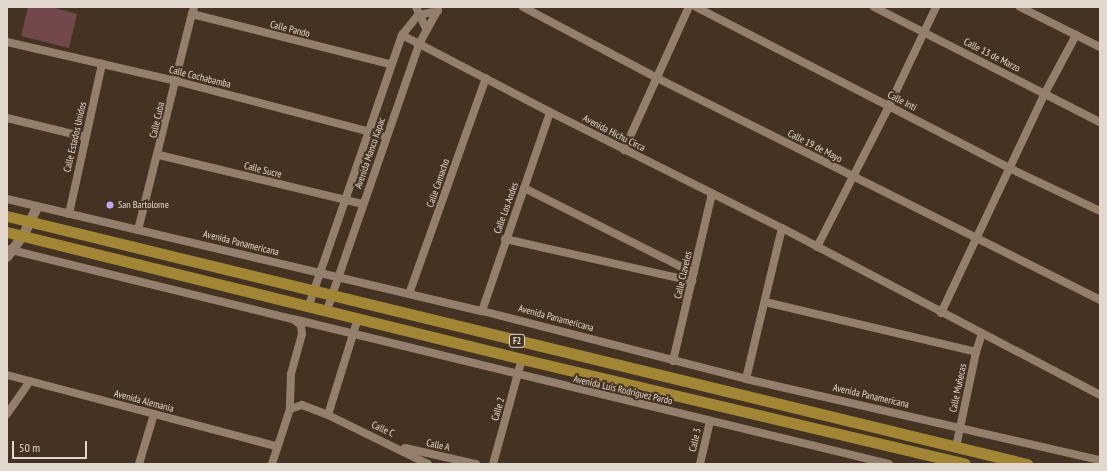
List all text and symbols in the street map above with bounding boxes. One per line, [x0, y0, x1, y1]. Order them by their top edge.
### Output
street label: Calle Pando [269, 18, 311, 40]
street label: Calle 13 de Marzo [962, 36, 1022, 74]
street label: Calle Cochabamba [168, 64, 232, 90]
street label: Calle Inti [885, 89, 919, 113]
street label: Calle Estados Unidos [61, 101, 89, 173]
street label: Calle Cuba [147, 101, 167, 139]
street label: Avenida Hichu Circa [581, 112, 647, 154]
street label: Avenida Manco Kapac [352, 116, 388, 190]
street label: Calle 19 de Mayo [786, 127, 844, 165]
street label: Calle Camacho [424, 157, 452, 209]
street label: Calle Sucre [243, 160, 283, 180]
street label: Calle Los Andes [491, 181, 521, 235]
place label: San Bartolome [118, 199, 169, 211]
marker: San Bartolome [105, 200, 115, 210]
street label: Avenida Panamericana [202, 228, 280, 258]
street label: Calle Claveles [672, 250, 694, 300]
street label: Avenida Panamericana [517, 302, 595, 334]
road number: F2 [508, 334, 526, 348]
street label: Calle Muñecas [947, 363, 969, 413]
street label: Avenida Luis Rodriguez Pardo [572, 373, 674, 407]
street label: Avenida Panamericana [832, 381, 910, 411]
street label: Avenida Alemania [113, 387, 175, 415]
street label: Calle 2 [489, 396, 507, 422]
street label: Calle C [370, 419, 396, 439]
street label: Calle 3 [686, 427, 704, 453]
scale bar [14, 433, 89, 459]
street label: Calle A [425, 437, 451, 453]
text: 50 m [19, 440, 40, 455]

